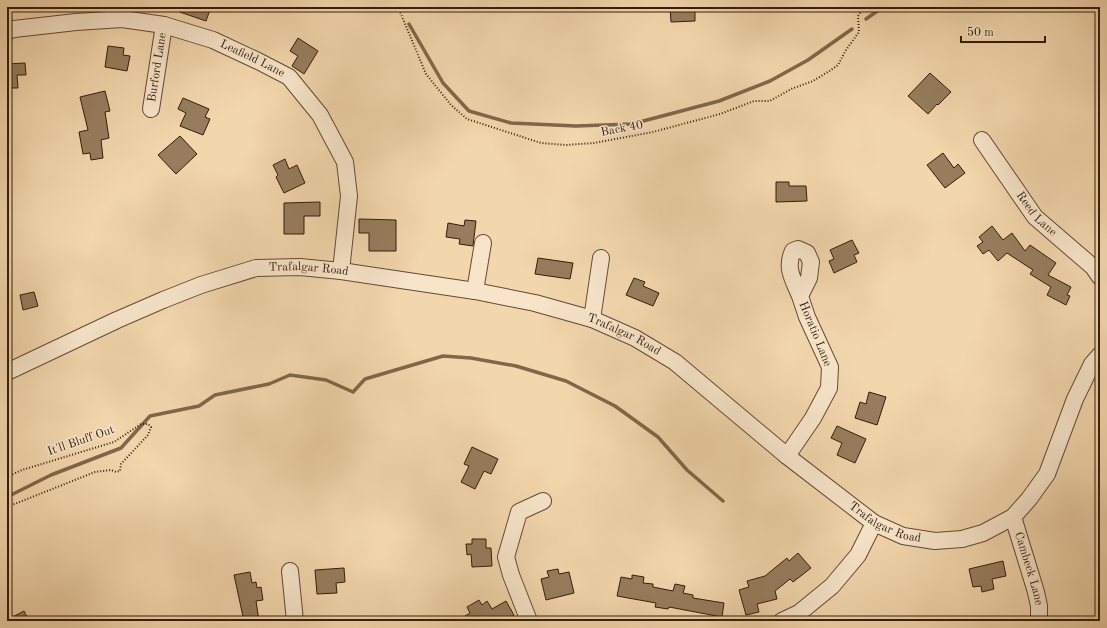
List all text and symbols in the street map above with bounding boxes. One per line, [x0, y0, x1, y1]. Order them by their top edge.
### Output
scale bar [961, 18, 1045, 44]
text: 50 m [967, 26, 994, 39]
street label: Burford Lane [146, 31, 169, 103]
street label: Leafield Lane [218, 38, 287, 80]
street label: Back 40 [600, 119, 644, 139]
street label: Reed Lane [1014, 190, 1059, 239]
street label: Trafalgar Road [269, 261, 349, 278]
street label: Horatio Lane [797, 300, 834, 369]
street label: Trafalgar Road [586, 312, 663, 358]
street label: It'll Bluff Out [46, 424, 116, 458]
street label: Trafalgar Road [847, 500, 922, 545]
street label: Cambeck Lane [1012, 531, 1045, 607]

